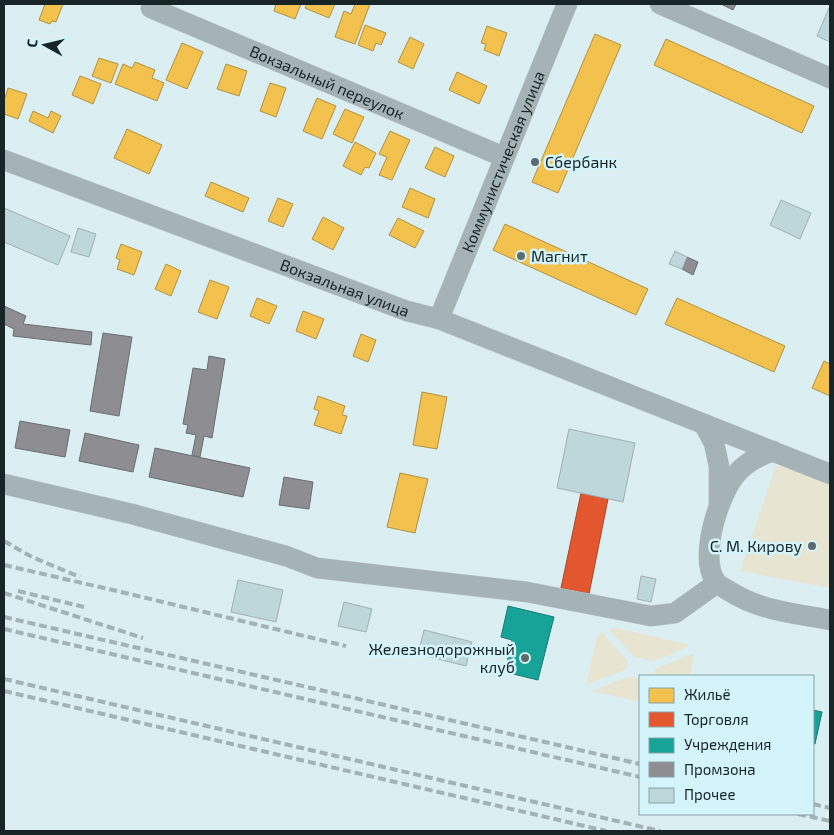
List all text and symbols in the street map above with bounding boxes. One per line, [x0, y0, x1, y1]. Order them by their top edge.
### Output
north arrow [20, 20, 70, 70]
text: С [23, 38, 41, 48]
street label: Вокзальный переулок [247, 41, 408, 123]
street label: Коммунистическая улица [457, 68, 548, 255]
place label: Сбербанк [545, 152, 618, 171]
marker: Сбербанк [529, 156, 541, 168]
place label: Магнит [531, 246, 588, 265]
marker: Магнит [515, 250, 527, 262]
street label: Вокзальная улица [278, 254, 412, 320]
place label: С. М. Кирову [710, 536, 802, 556]
marker: С. М. Кирову [806, 540, 818, 552]
place label: Железнодорожный клуб [368, 639, 515, 677]
marker: Железнодорожный клуб [519, 652, 531, 664]
legend [639, 675, 814, 815]
text: Жильё [684, 685, 731, 703]
text: Торговля [684, 710, 749, 728]
text: Учреждения [684, 735, 771, 753]
text: Промзона [684, 760, 756, 778]
text: Прочее [684, 785, 736, 803]

